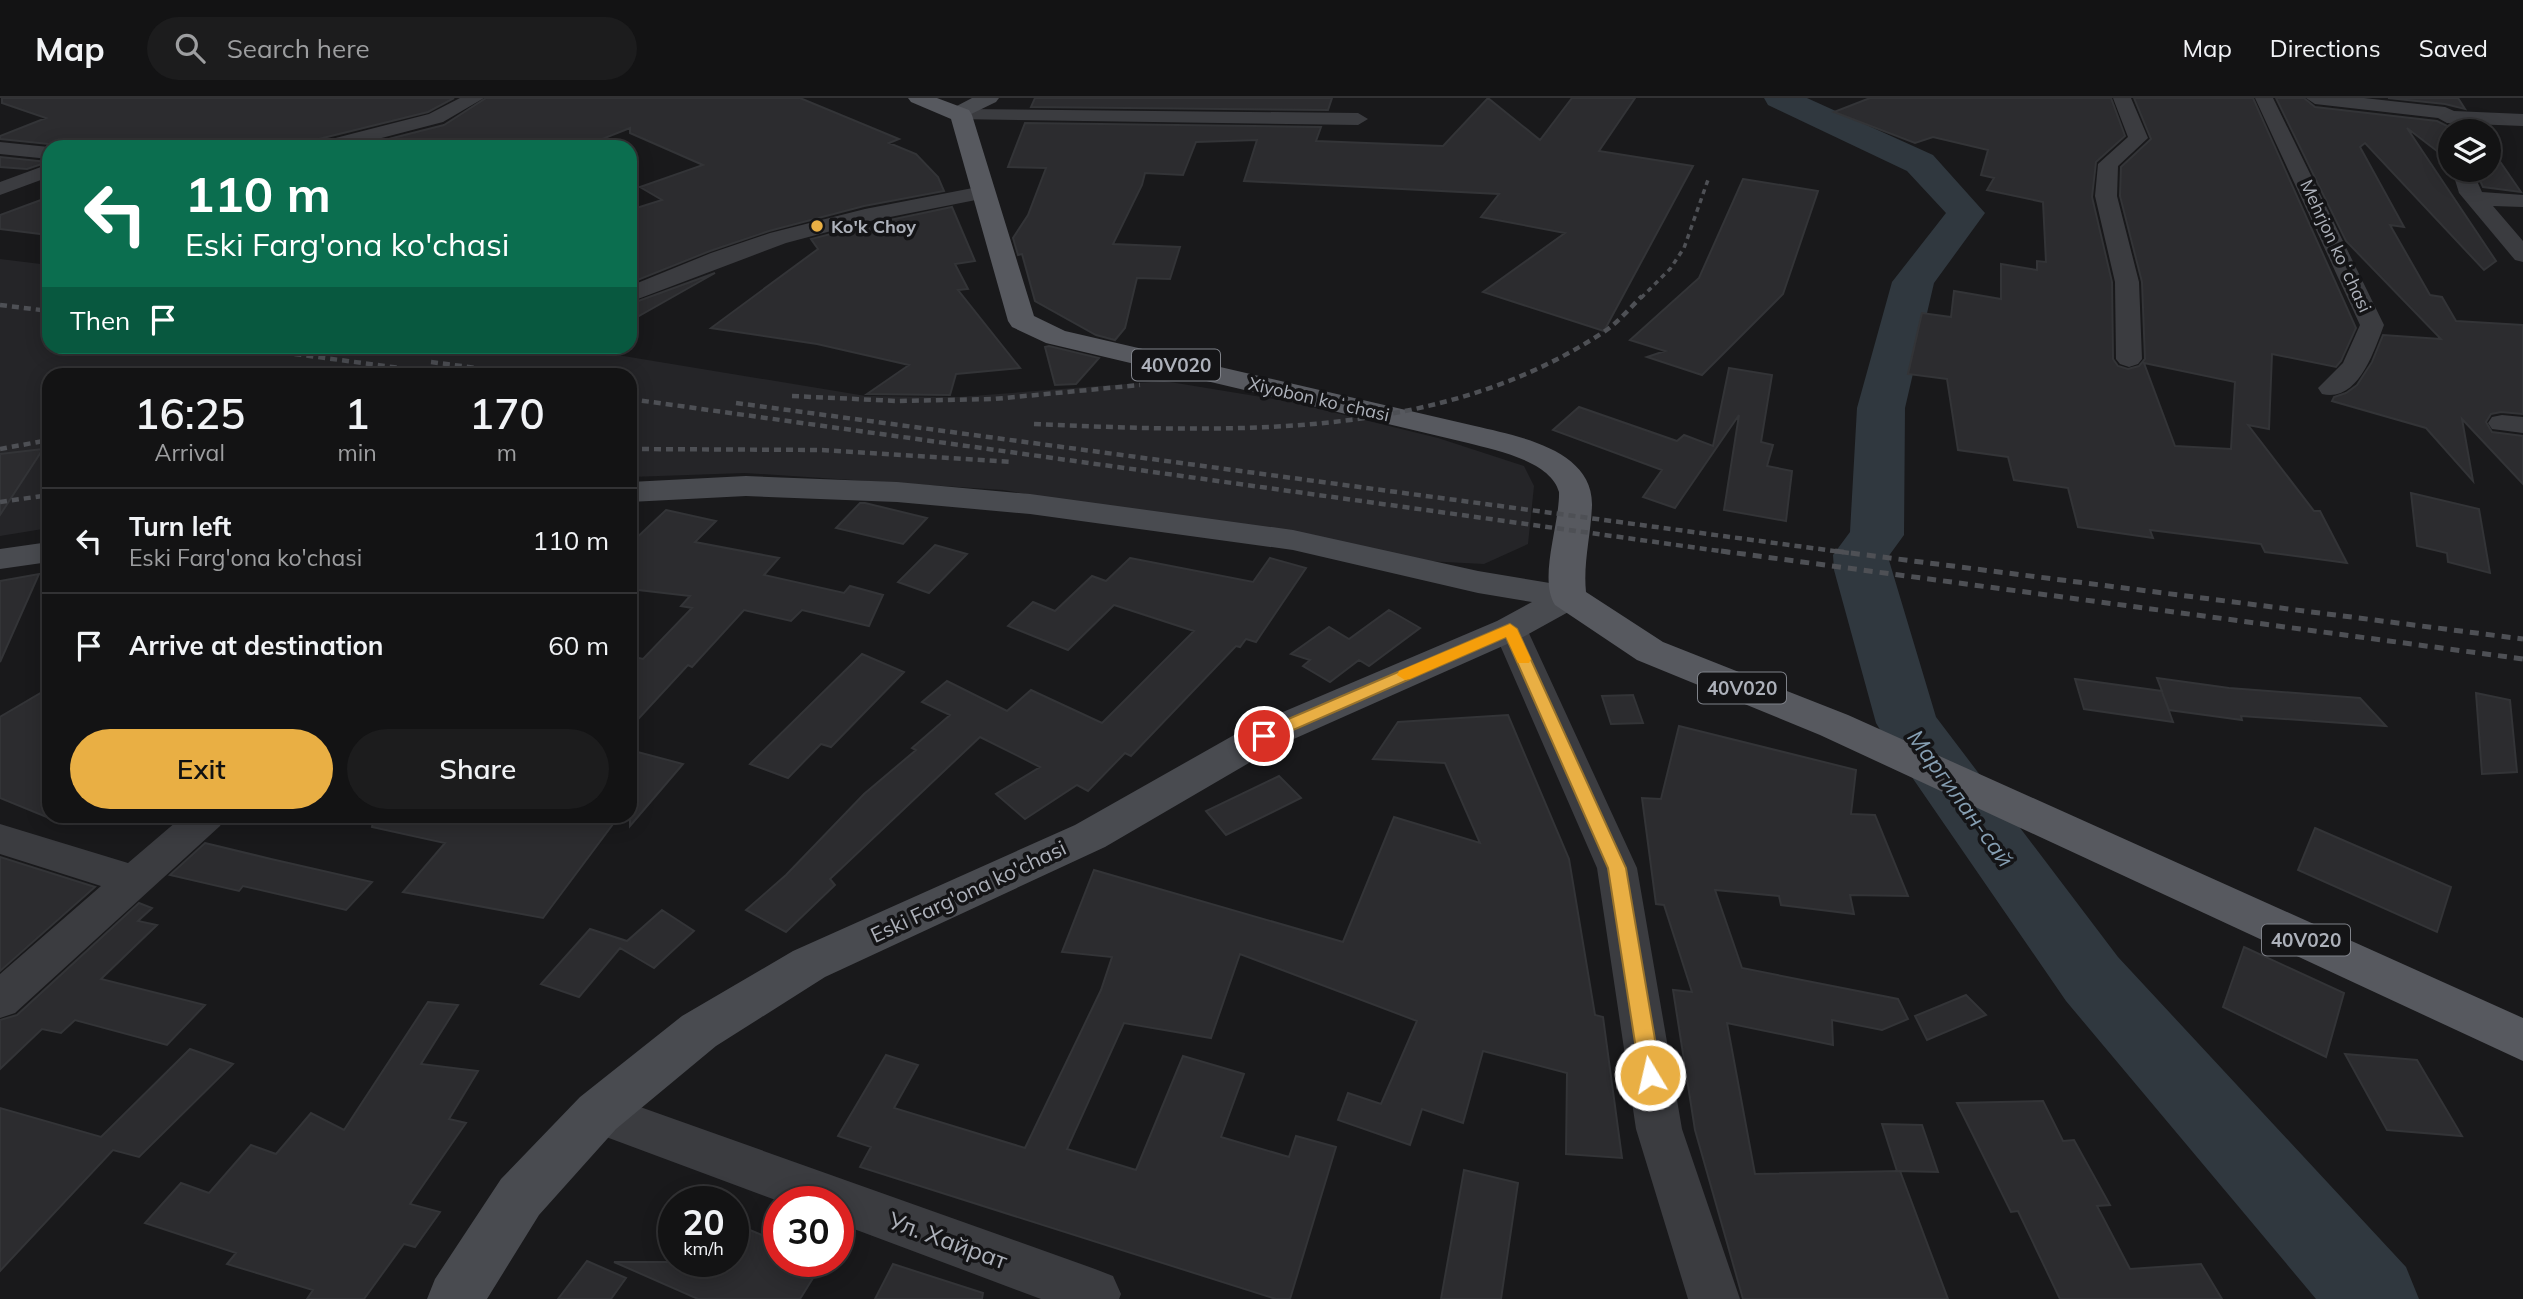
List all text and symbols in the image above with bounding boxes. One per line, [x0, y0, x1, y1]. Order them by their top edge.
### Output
search box [147, 17, 637, 80]
text: Map [35, 28, 105, 69]
icon: search [171, 29, 209, 67]
text: Search here [227, 32, 370, 65]
text: Map [2182, 33, 2232, 63]
text: Directions [2270, 33, 2381, 63]
text: Saved [2419, 33, 2488, 63]
map controls [2438, 119, 2501, 182]
button: layers [2438, 119, 2501, 182]
text: 110 m [185, 163, 331, 224]
icon: left [70, 168, 161, 259]
street label: Mehrjon koʻchasi [2295, 176, 2377, 316]
place label: Ko'k Choy [831, 215, 916, 238]
marker: Ko'k Choy [809, 218, 825, 234]
text: Eski Farg'ona ko'chasi [185, 224, 510, 264]
icon: arrive [144, 301, 182, 339]
text: Then [70, 304, 130, 337]
road number: 40V020 [1132, 350, 1220, 380]
street label: Xiyobon koʻchasi [1246, 372, 1392, 426]
text: 16:25 [134, 387, 245, 440]
text: 1 [344, 387, 370, 440]
text: 170 [469, 387, 545, 440]
text: Arrival [155, 438, 225, 467]
text: min [337, 438, 377, 467]
text: m [497, 438, 517, 467]
text: Turn left [129, 510, 231, 543]
icon: left [70, 522, 108, 560]
text: 110 m [533, 524, 609, 557]
text: Eski Farg'ona ko'chasi [129, 543, 362, 572]
icon: arrive [70, 627, 108, 665]
text: Arrive at destination [129, 629, 384, 662]
text: 60 m [548, 629, 609, 662]
road number: 40V020 [1698, 673, 1786, 704]
pin [1234, 706, 1294, 766]
icon: arrive [1245, 717, 1283, 755]
water label: Маргилан-сай [1902, 724, 2020, 872]
button: Exit [70, 729, 333, 809]
button: Share [347, 729, 609, 809]
street label: Eski Farg'ona ko'chasi [866, 834, 1070, 948]
road number: 40V020 [2262, 925, 2350, 956]
position arrow [1613, 1038, 1687, 1112]
speed limit sign: 30 [763, 1186, 854, 1277]
text: 20 [682, 1200, 725, 1244]
street label: Ул. Хайрат [883, 1204, 1012, 1275]
text: km/h [683, 1237, 724, 1260]

